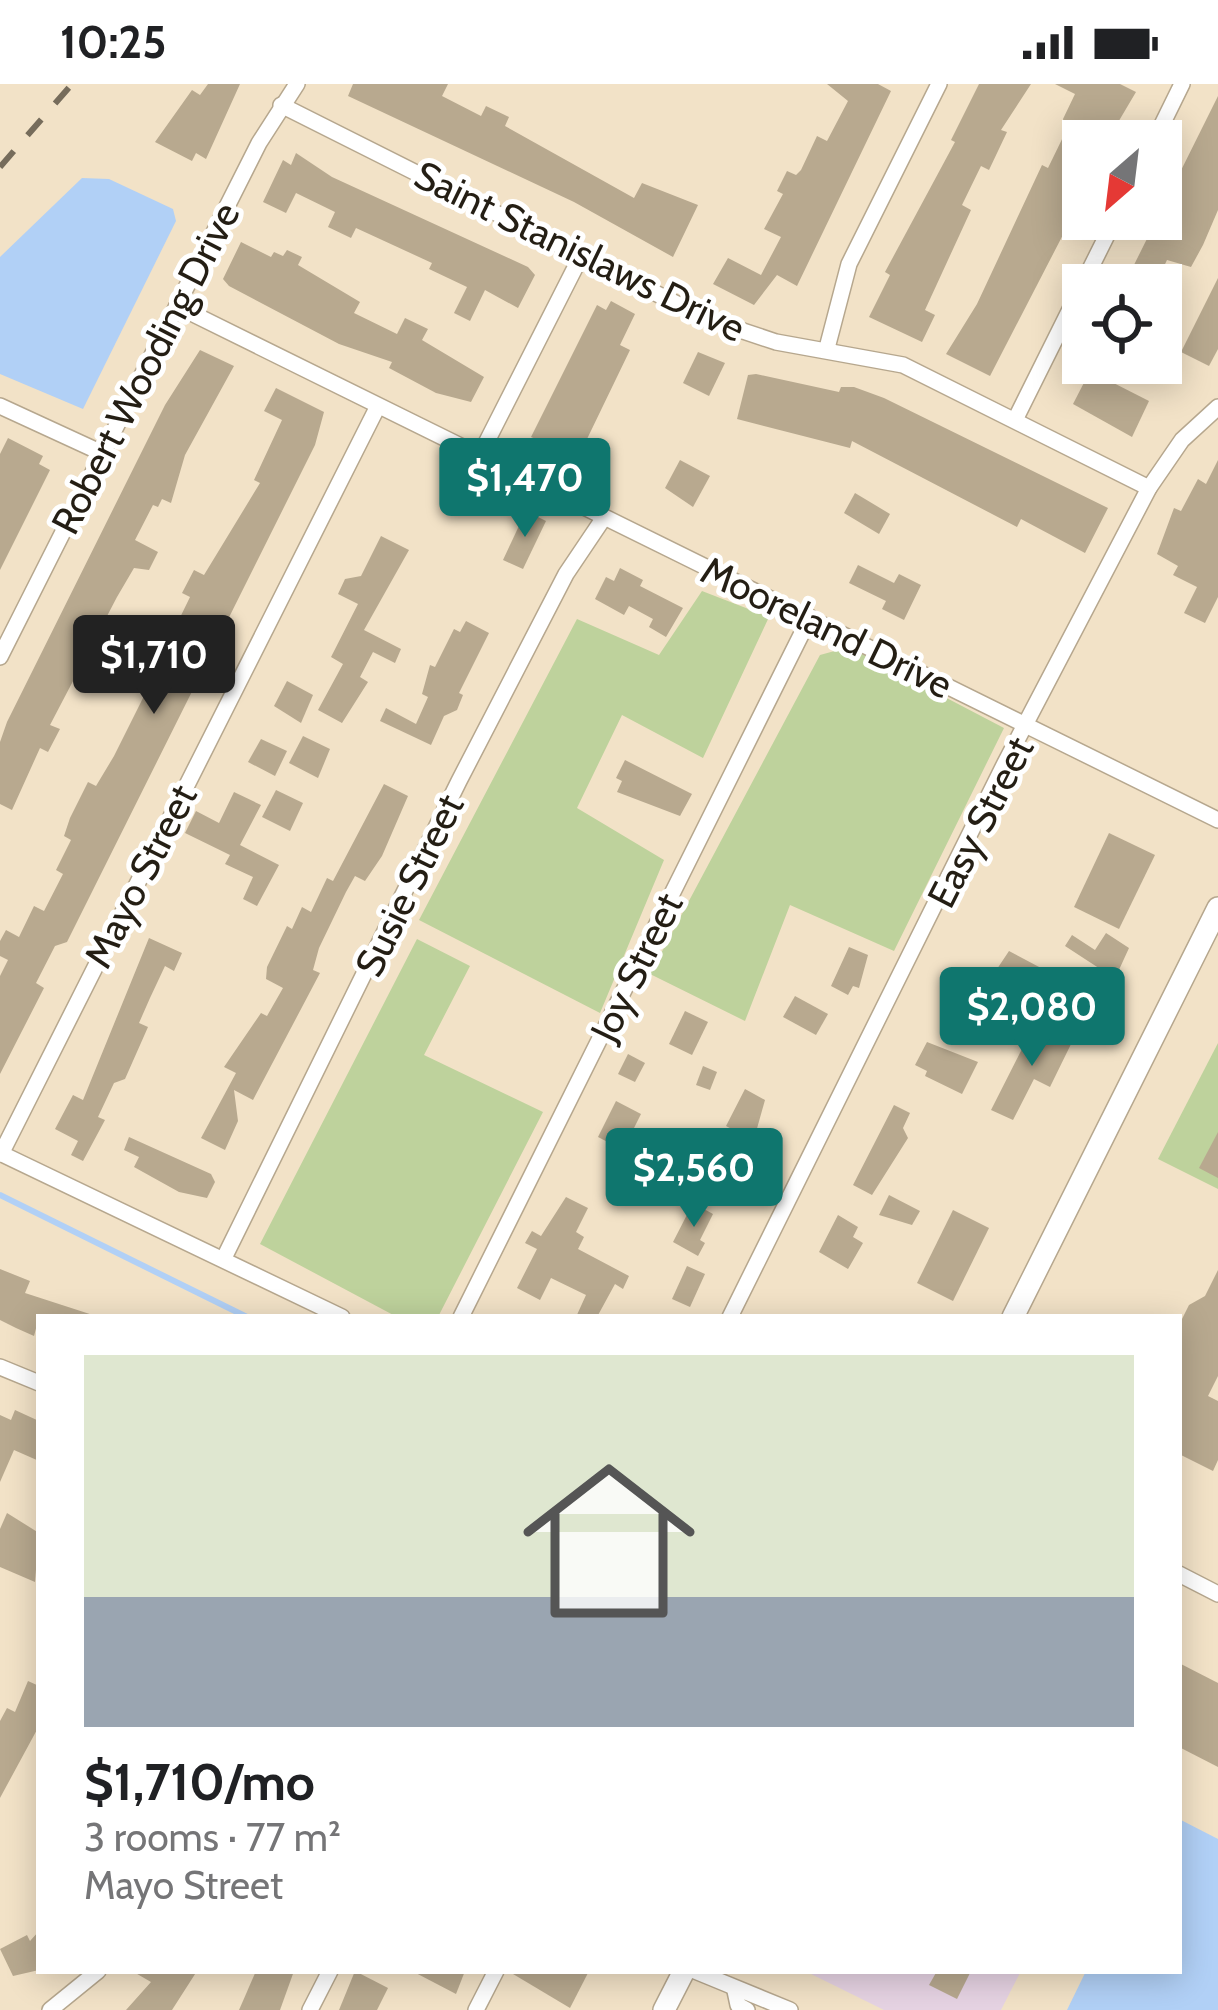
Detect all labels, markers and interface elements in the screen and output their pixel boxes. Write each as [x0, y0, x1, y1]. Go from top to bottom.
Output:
text: 10:25 [60, 15, 166, 69]
north arrow [1062, 120, 1182, 240]
map controls [1062, 120, 1182, 384]
street label: Saint Stanislaws Drive [407, 150, 753, 352]
street label: Robert Wooding Drive [41, 194, 249, 542]
button: locate [1062, 264, 1182, 384]
pin: $1,470 [427, 438, 623, 540]
text: $1,470 [466, 453, 584, 501]
street label: Mooreland Drive [694, 545, 960, 709]
pin: $1,710 [56, 615, 252, 717]
text: $1,710 [100, 630, 208, 678]
street label: Easy Street [917, 729, 1043, 915]
street label: Mayo Street [73, 776, 207, 976]
street label: Susie Street [344, 786, 474, 984]
street label: Joy Street [579, 885, 692, 1050]
pin: $2,080 [934, 967, 1130, 1069]
text: $2,080 [967, 982, 1097, 1030]
pin: $2,560 [596, 1128, 792, 1230]
text: $2,560 [633, 1143, 755, 1191]
icon: home [501, 1433, 717, 1649]
text: $1,710/mo [84, 1751, 315, 1813]
text: 3 rooms · 77 m² [84, 1813, 341, 1861]
text: Mayo Street [84, 1861, 283, 1909]

